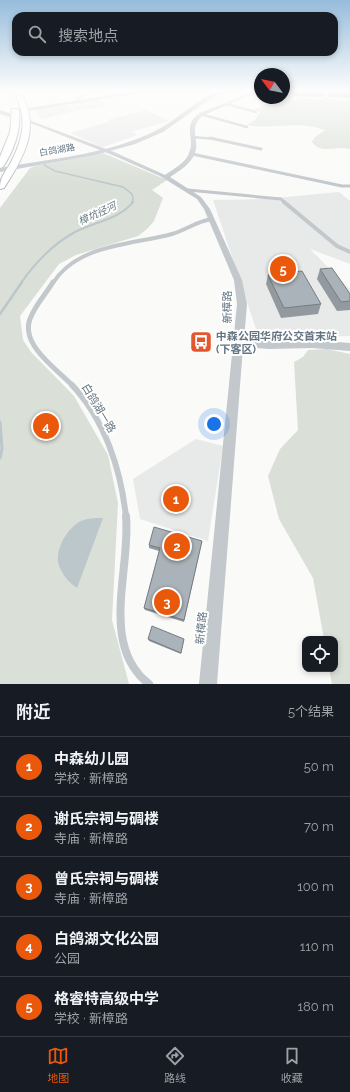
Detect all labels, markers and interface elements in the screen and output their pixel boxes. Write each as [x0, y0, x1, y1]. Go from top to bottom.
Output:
search box [12, 12, 338, 56]
icon: search [26, 23, 48, 45]
text: 搜索地点 [58, 27, 118, 45]
north arrow [254, 68, 290, 104]
street label: 白鸽湖路 [38, 142, 76, 158]
water label: 樟坑径河 [77, 199, 119, 227]
pin: 5 [270, 254, 296, 284]
street label: 新樟路 [221, 291, 234, 324]
bus stop icon: 中森公园华府公交首末站 (下客区) [188, 329, 214, 355]
place label: 中森公园华府公交首末站 (下客区) [216, 330, 337, 356]
street label: 白鸽湖一路 [79, 381, 118, 435]
pin: 4 [33, 411, 59, 441]
your location [204, 414, 224, 434]
pin: 1 [163, 484, 189, 514]
pin: 2 [164, 531, 190, 561]
pin: 3 [154, 587, 180, 617]
street label: 新樟路 [194, 611, 209, 645]
map controls [302, 636, 338, 672]
button: locate [302, 636, 338, 672]
text: 附近 [16, 702, 50, 722]
text: 5个结果 [288, 704, 334, 719]
text: 中森幼儿园 [54, 750, 129, 768]
text: 1 [26, 759, 32, 774]
text: 50 m [304, 759, 334, 774]
text: 学校 · 新樟路 [54, 771, 128, 786]
text: 谢氏宗祠与碉楼 [54, 810, 159, 828]
text: 2 [25, 819, 33, 834]
text: 70 m [304, 819, 334, 834]
text: 寺庙 · 新樟路 [54, 831, 128, 846]
text: 曾氏宗祠与碉楼 [54, 870, 159, 888]
text: 3 [25, 879, 33, 894]
text: 100 m [297, 879, 334, 894]
text: 寺庙 · 新樟路 [54, 891, 128, 906]
text: 白鸽湖文化公园 [54, 930, 159, 948]
text: 4 [25, 939, 33, 954]
text: 110 m [300, 939, 334, 954]
text: 公园 [54, 951, 80, 966]
text: 格睿特高级中学 [54, 990, 159, 1008]
text: 5 [25, 999, 33, 1014]
text: 180 m [298, 999, 334, 1014]
text: 学校 · 新樟路 [54, 1011, 128, 1026]
tab: 地图 [47, 1045, 69, 1085]
tab: 路线 [164, 1045, 186, 1085]
tab: 收藏 [281, 1045, 303, 1085]

